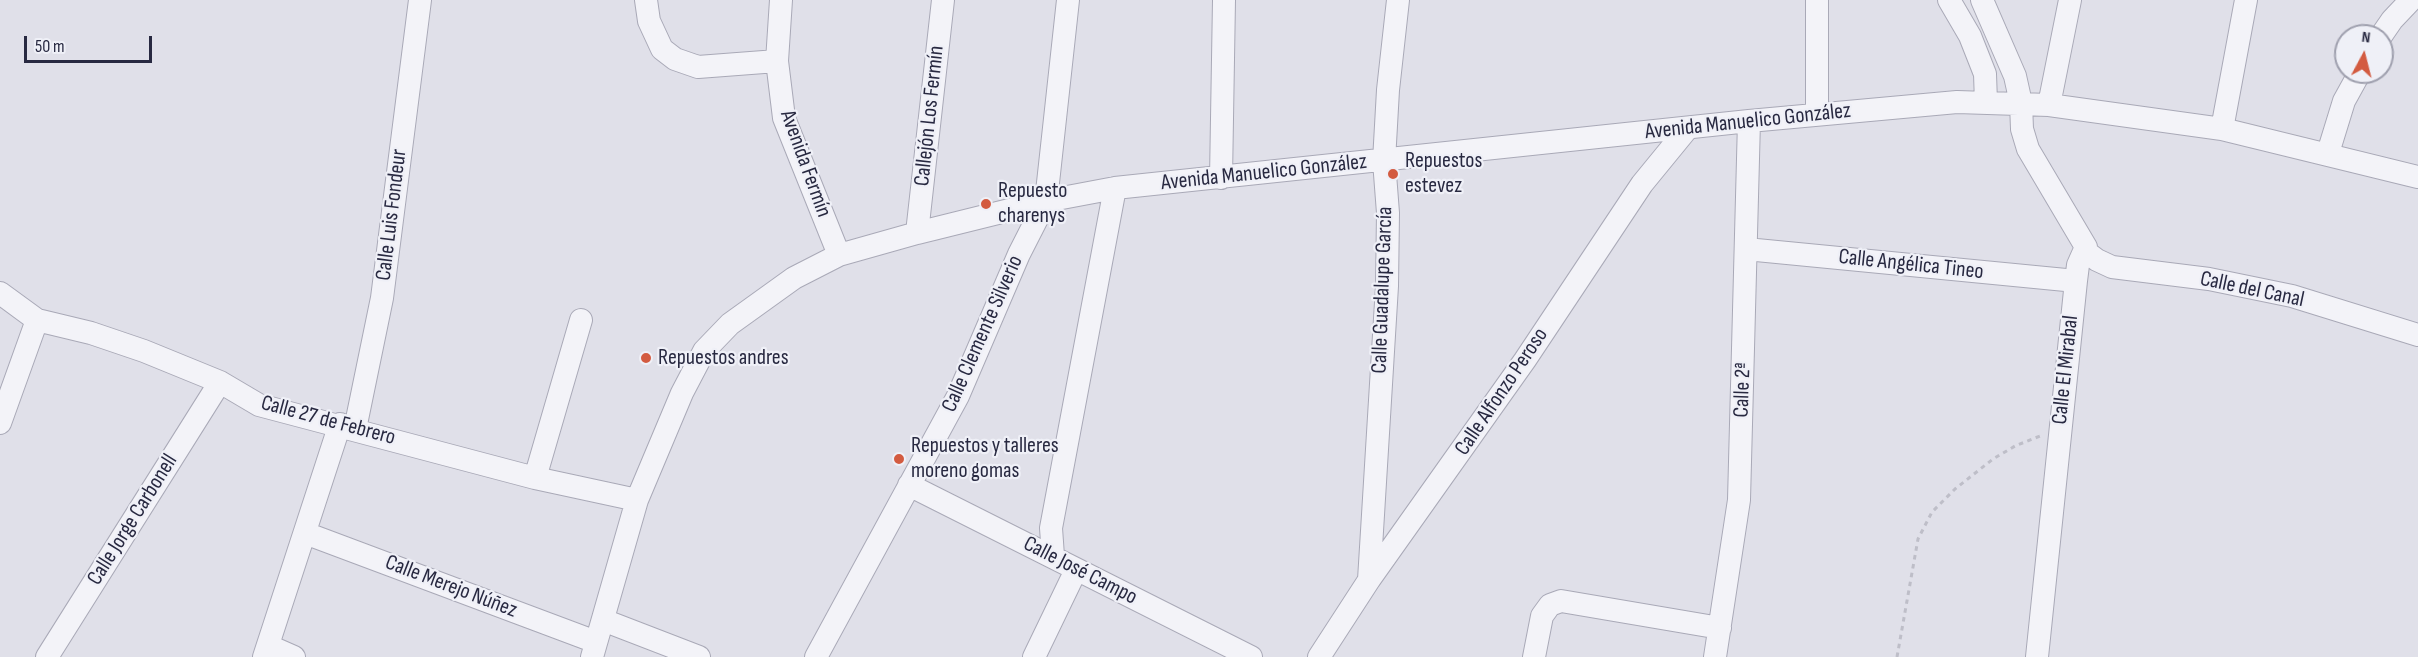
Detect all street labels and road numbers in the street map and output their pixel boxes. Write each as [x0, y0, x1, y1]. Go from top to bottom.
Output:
street label: Callejón Los Fermín [910, 44, 950, 188]
street label: Avenida Manuelico González [1644, 98, 1852, 146]
street label: Avenida Fermín [773, 107, 837, 221]
street label: Calle Luis Fondeur [371, 148, 413, 282]
street label: Avenida Manuelico González [1160, 149, 1368, 197]
street label: Calle Guadalupe García [1367, 206, 1399, 374]
street label: Calle Angélica Tineo [1837, 244, 1985, 286]
street label: Calle Clemente Silverio [937, 252, 1029, 416]
street label: Calle del Canal [2198, 266, 2306, 314]
street label: Calle El Mirabal [2047, 314, 2085, 426]
street label: Calle Alfonzo Peroso [1450, 323, 1554, 461]
street label: Calle 2ª [1729, 362, 1757, 418]
street label: Calle 27 de Febrero [258, 390, 398, 452]
street label: Calle Jorge Carbonell [82, 450, 184, 590]
street label: Calle José Campo [1019, 531, 1141, 611]
street label: Calle Merejo Núñez [381, 550, 521, 624]

